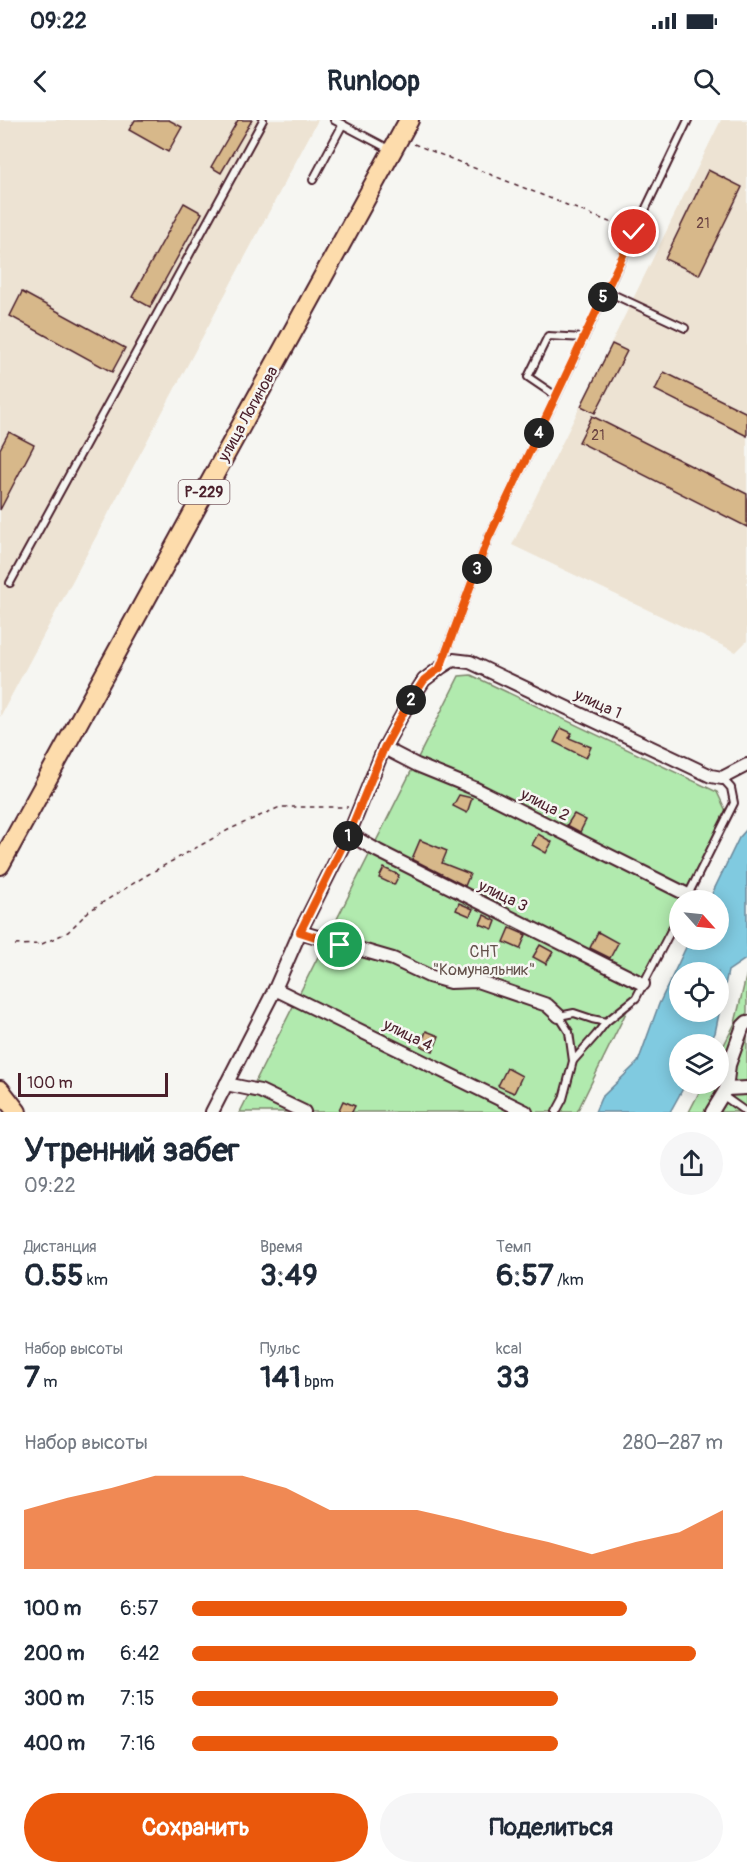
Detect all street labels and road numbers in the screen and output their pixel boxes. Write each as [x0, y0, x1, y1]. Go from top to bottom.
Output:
street label: улица Логинова [213, 363, 282, 466]
road number: Р-229 [178, 480, 230, 504]
street label: улица 1 [570, 684, 625, 724]
street label: улица 2 [516, 784, 573, 826]
street label: улица 3 [474, 875, 531, 916]
street label: улица 4 [379, 1014, 436, 1056]

